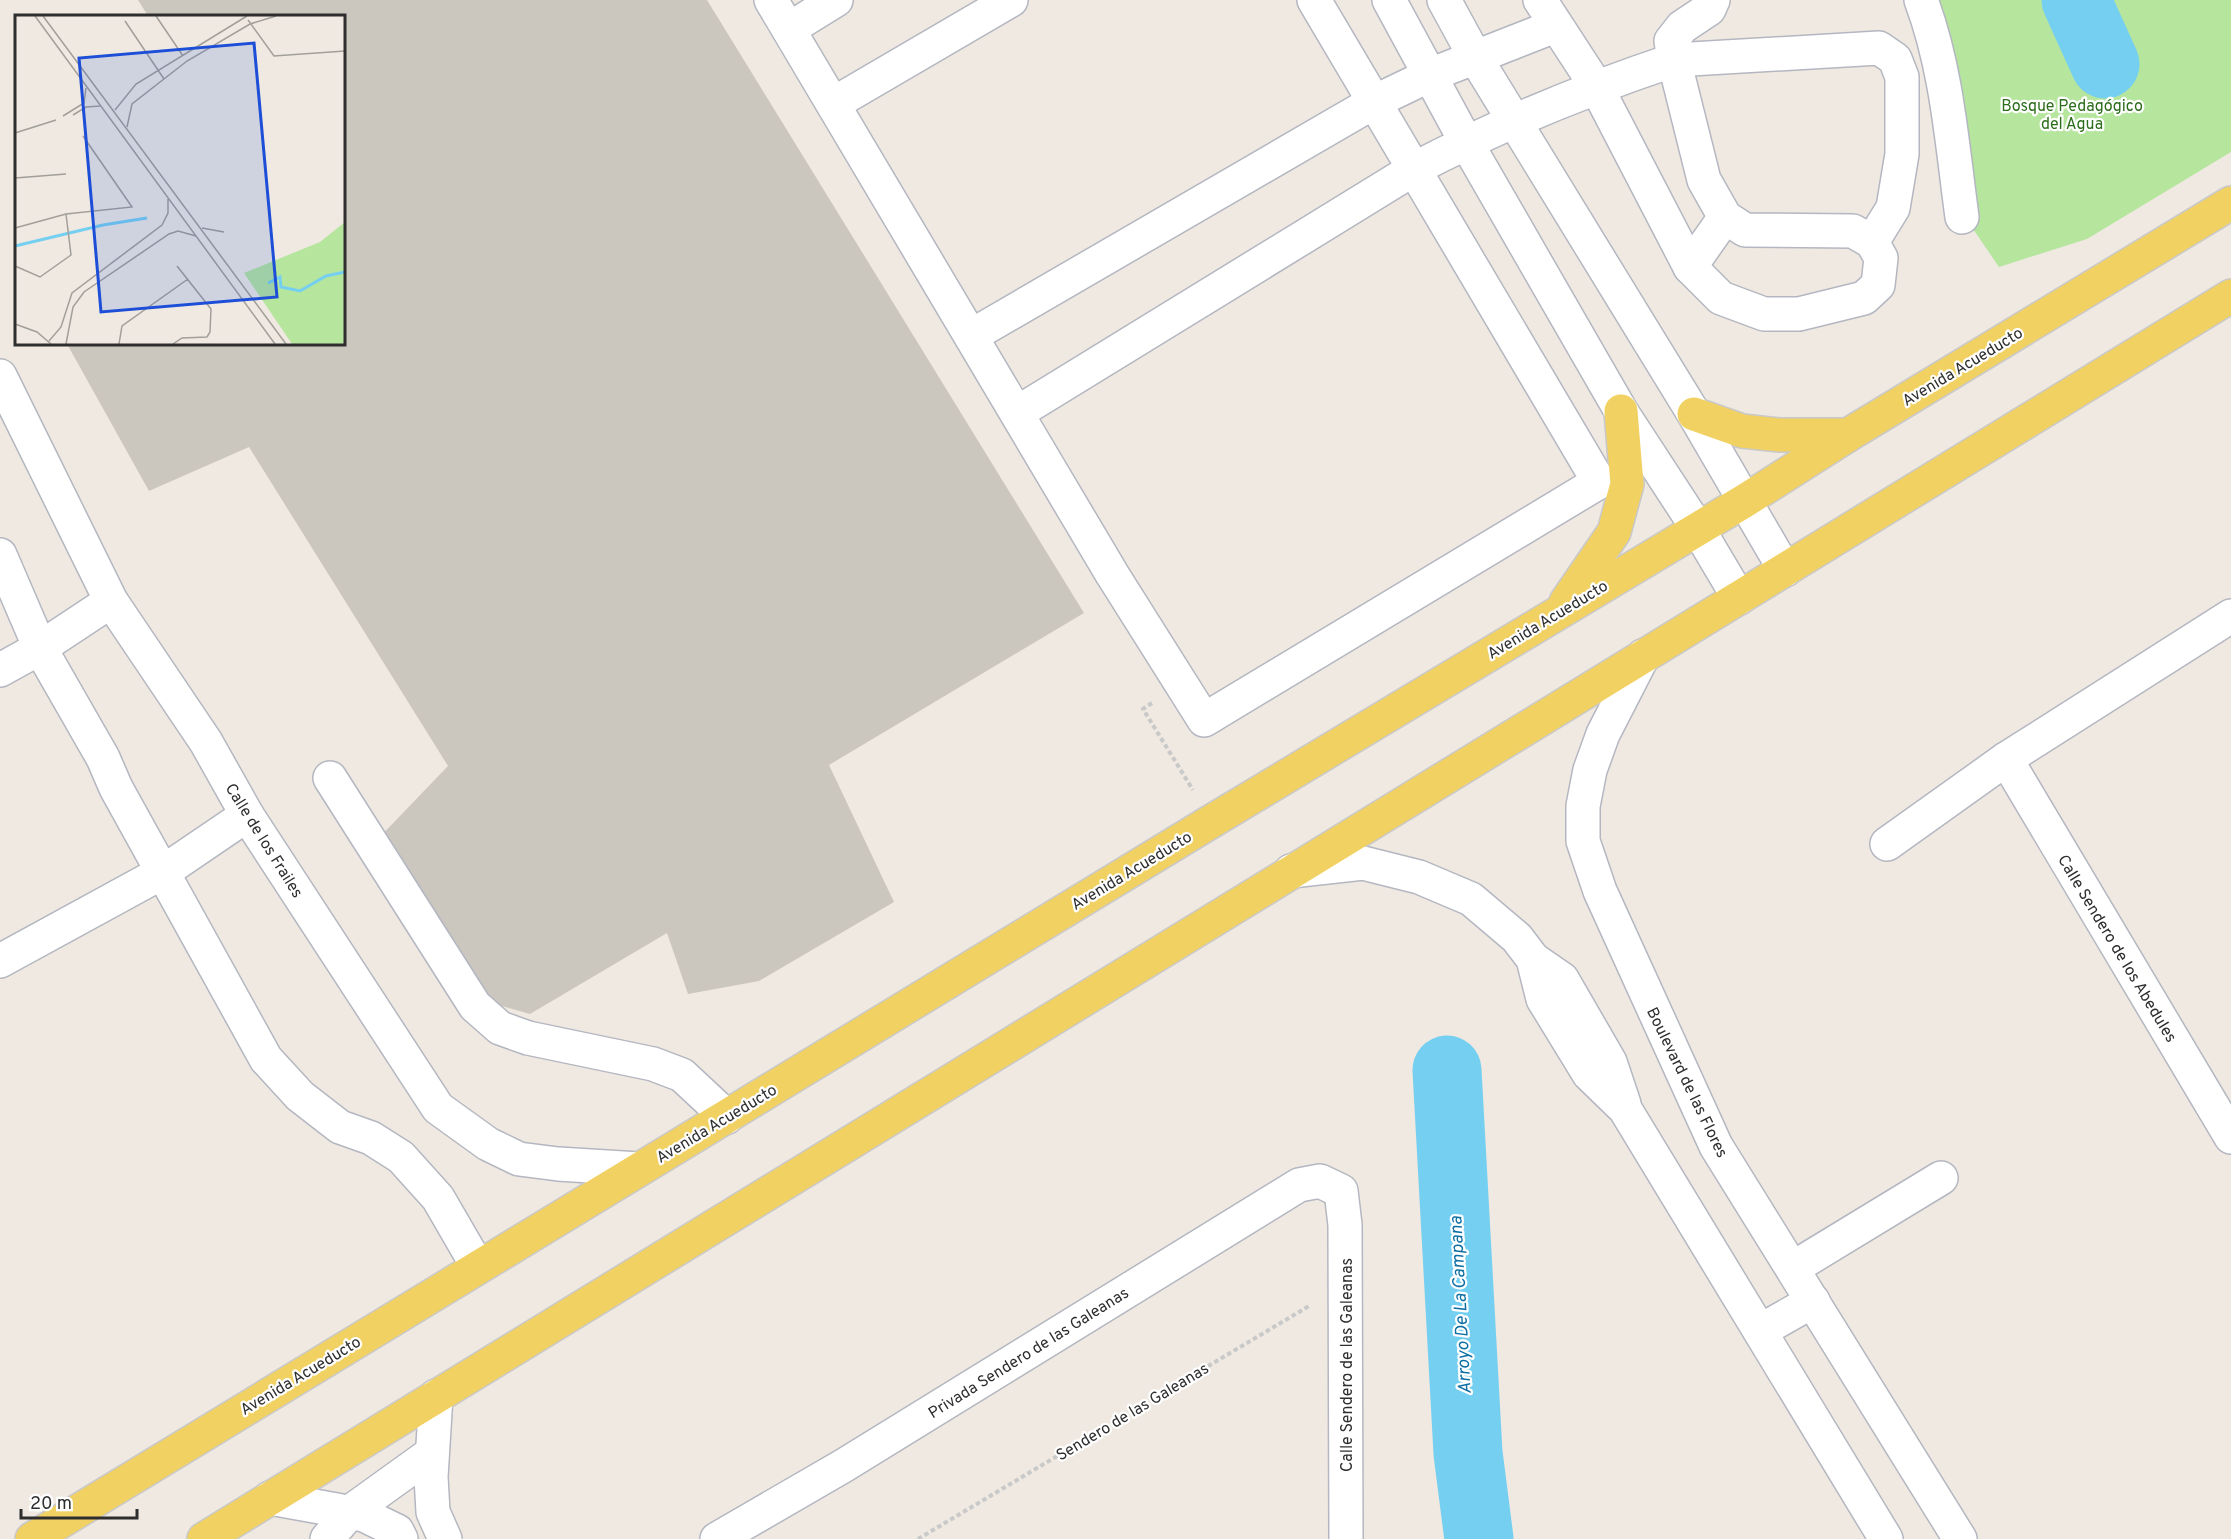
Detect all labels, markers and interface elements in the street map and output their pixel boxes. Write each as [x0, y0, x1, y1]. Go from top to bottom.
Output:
inset map [15, 15, 345, 345]
park label: Bosque Pedagógico del Agua [2001, 97, 2143, 135]
street label: Avenida Acueducto [1899, 324, 2027, 412]
street label: Avenida Acueducto [1484, 577, 1612, 665]
street label: Calle de los Frailes [220, 780, 307, 902]
street label: Avenida Acueducto [1068, 828, 1196, 916]
street label: Calle Sendero de los Abedules [2052, 852, 2180, 1046]
street label: Boulevard de las Flores [1641, 1004, 1731, 1161]
street label: Avenida Acueducto [653, 1081, 781, 1169]
water label: Arroyo De La Campana [1445, 1215, 1478, 1395]
street label: Calle Sendero de las Galeanas [1338, 1258, 1358, 1472]
street label: Privada Sendero de las Galeanas [924, 1282, 1132, 1422]
street label: Avenida Acueducto [237, 1333, 365, 1421]
street label: Sendero de las Galeanas [1052, 1358, 1212, 1464]
scale bar [21, 1482, 136, 1520]
text: 20 m [30, 1493, 72, 1516]

